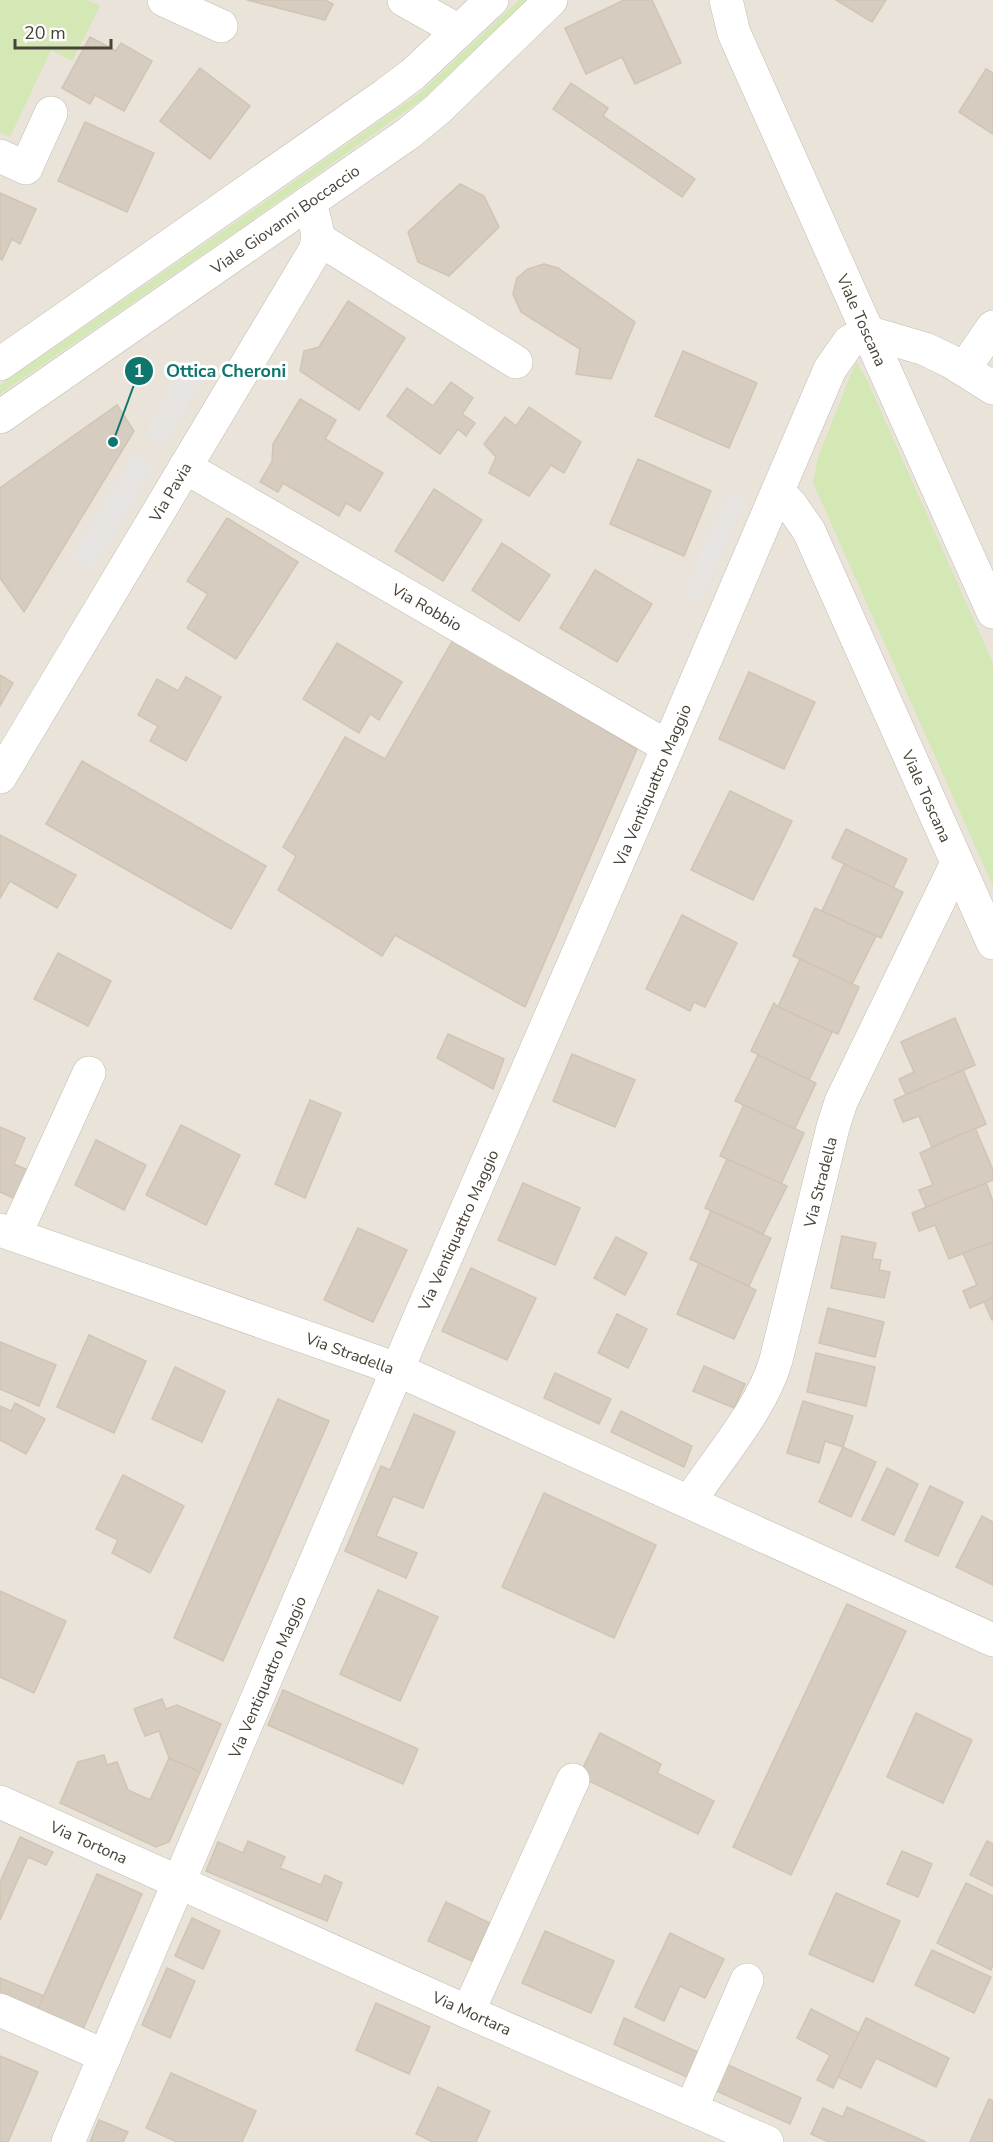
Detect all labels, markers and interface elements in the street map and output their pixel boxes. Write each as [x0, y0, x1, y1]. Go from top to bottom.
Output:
scale bar [15, 12, 111, 50]
text: 20 m [24, 21, 66, 45]
street label: Viale Giovanni Boccaccio [206, 160, 365, 280]
street label: Viale Toscana [831, 270, 891, 370]
callout: Ottica Cheroni [124, 353, 298, 389]
text: 1 [134, 359, 144, 383]
text: Ottica Cheroni [166, 359, 286, 383]
street label: Via Pavia [144, 459, 197, 527]
street label: Via Robbio [386, 578, 466, 637]
street label: Via Ventiquattro Maggio [608, 701, 697, 871]
street label: Viale Toscana [896, 746, 956, 846]
street label: Via Stradella [799, 1135, 843, 1231]
street label: Via Ventiquattro Maggio [413, 1146, 504, 1315]
street label: Via Stradella [301, 1327, 397, 1380]
street label: Via Ventiquattro Maggio [223, 1593, 312, 1763]
street label: Via Tortona [45, 1816, 131, 1870]
street label: Via Mortara [428, 1986, 515, 2041]

